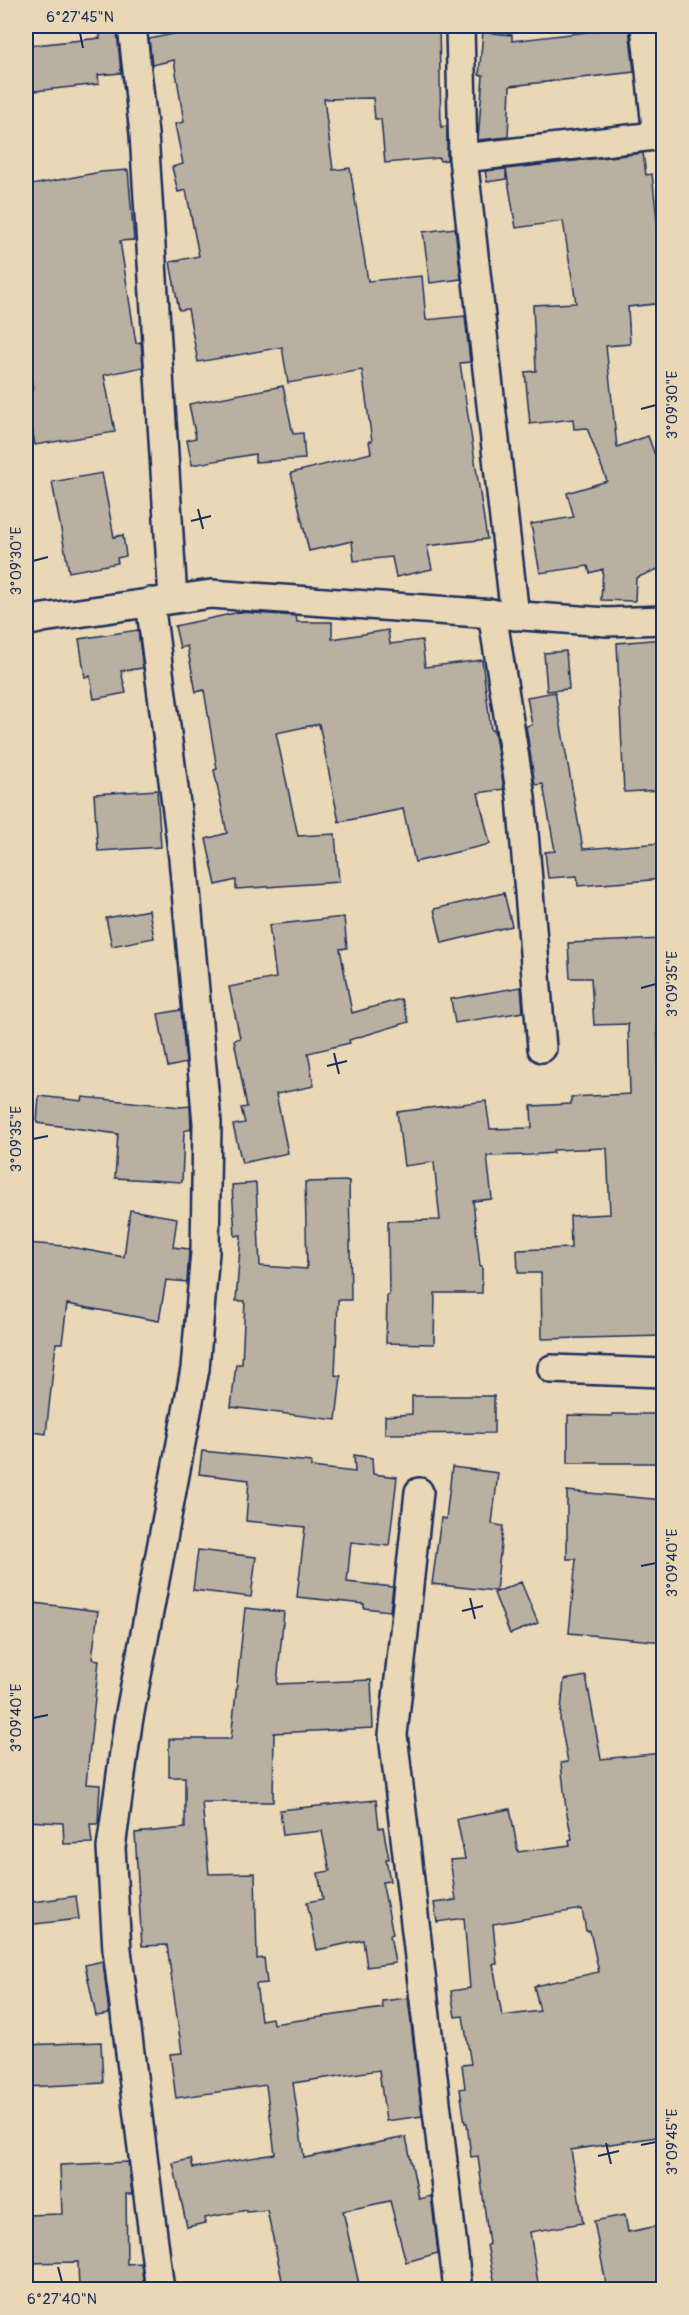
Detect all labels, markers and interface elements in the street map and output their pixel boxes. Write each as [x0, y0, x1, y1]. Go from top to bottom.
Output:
text: 6°27'45"N [46, 8, 114, 27]
text: 3°09'30"E [663, 371, 682, 439]
text: 3°09'30"E [7, 527, 26, 595]
text: 3°09'35"E [663, 951, 682, 1017]
text: 3°09'35"E [7, 1106, 26, 1172]
text: 3°09'40"E [663, 1528, 682, 1597]
text: 3°09'40"E [7, 1683, 26, 1752]
text: 3°09'45"E [663, 2109, 682, 2175]
text: 6°27'40"N [27, 2290, 97, 2309]

